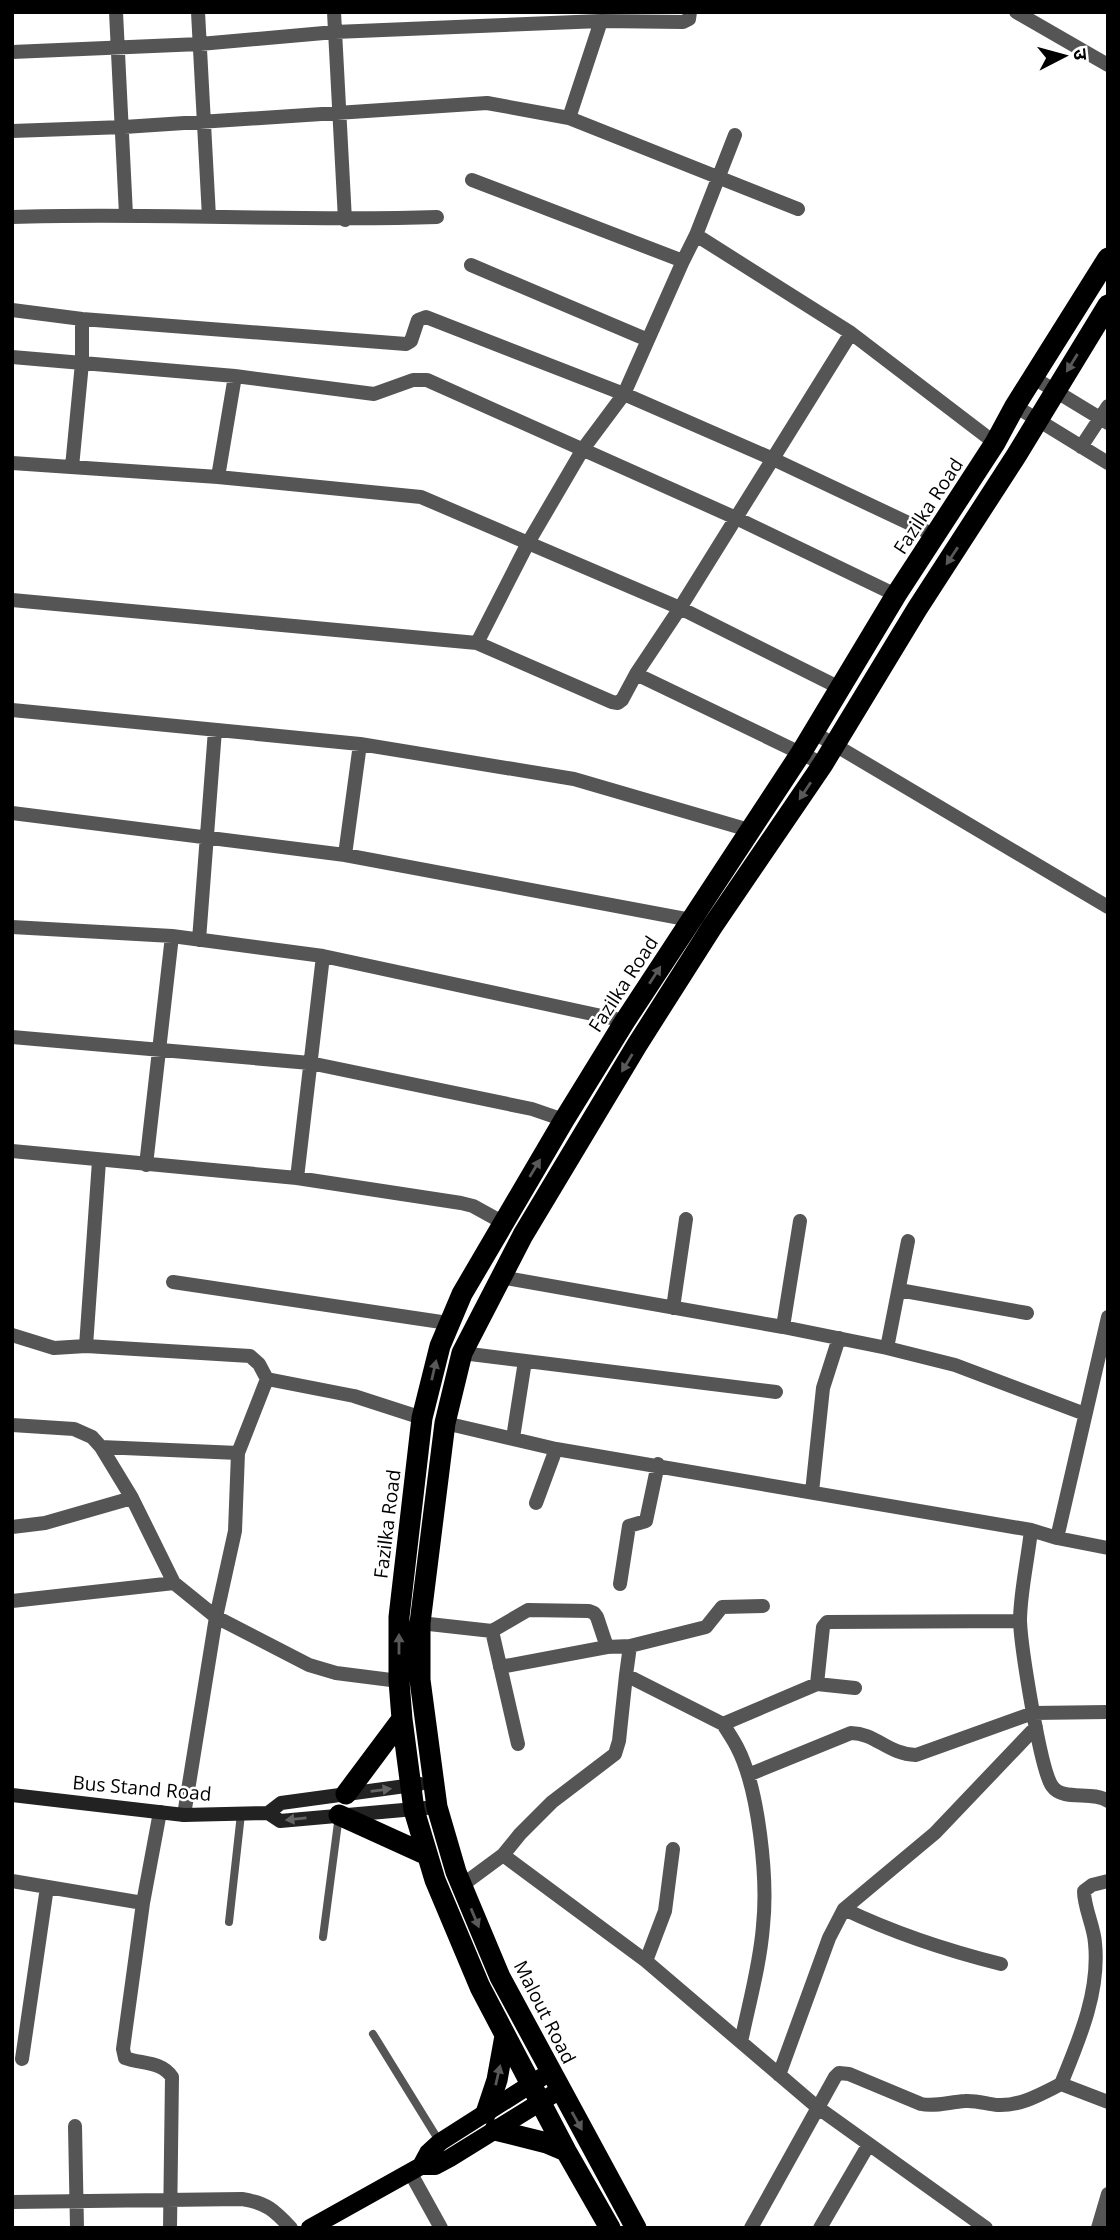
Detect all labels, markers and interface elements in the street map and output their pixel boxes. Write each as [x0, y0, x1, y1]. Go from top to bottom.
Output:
north arrow [1029, 21, 1099, 91]
text: उ [1067, 47, 1095, 62]
one-way arrow [1065, 354, 1078, 373]
street label: Fazilka Road [887, 453, 969, 559]
one-way arrow [946, 547, 959, 566]
one-way arrow [799, 781, 812, 800]
street label: Fazilka Road [582, 931, 664, 1037]
one-way arrow [648, 965, 661, 984]
one-way arrow [620, 1053, 633, 1072]
one-way arrow [529, 1158, 541, 1177]
one-way arrow [429, 1359, 440, 1381]
street label: Fazilka Road [367, 1468, 407, 1580]
one-way arrow [393, 1633, 405, 1655]
street label: Bus Stand Road [72, 1769, 212, 1807]
one-way arrow [370, 1784, 392, 1795]
one-way arrow [285, 1814, 307, 1825]
one-way arrow [469, 1908, 481, 1928]
street label: Malout Road [508, 1956, 582, 2068]
one-way arrow [493, 2064, 504, 2086]
one-way arrow [571, 2111, 583, 2131]

